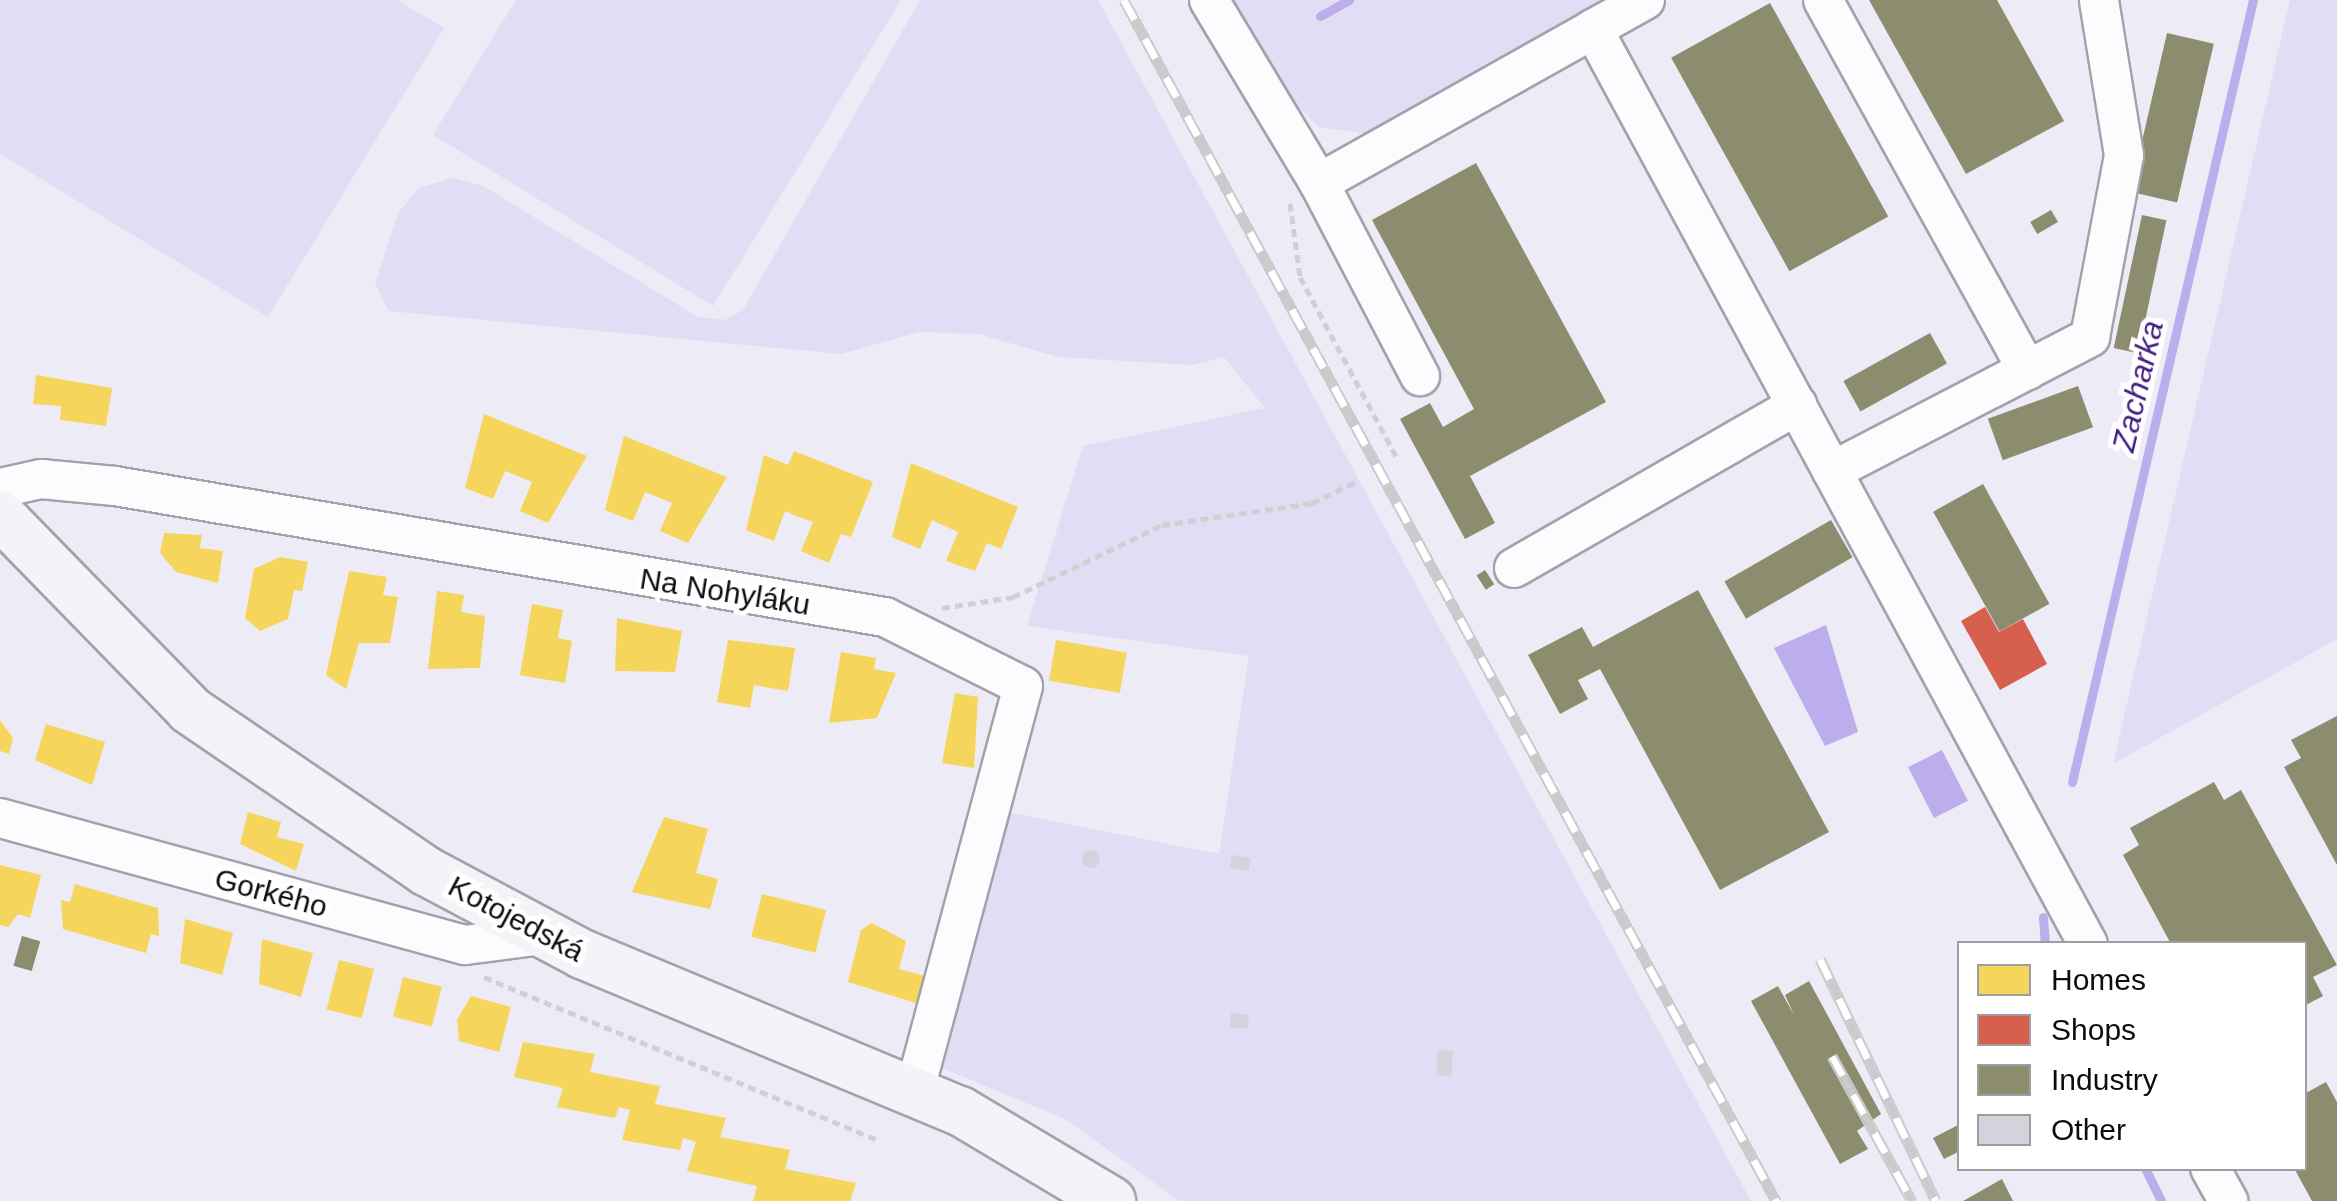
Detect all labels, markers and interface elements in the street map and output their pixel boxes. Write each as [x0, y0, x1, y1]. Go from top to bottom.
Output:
water label: Zacharka [2104, 317, 2172, 455]
street label: Na Nohyláku [637, 561, 813, 623]
street label: Gorkého [211, 861, 331, 925]
street label: Kotojedská [442, 868, 590, 970]
legend [1957, 941, 2307, 1171]
text: Homes [2051, 963, 2146, 996]
text: Shops [2051, 1013, 2136, 1046]
text: Industry [2051, 1063, 2158, 1096]
text: Other [2051, 1113, 2126, 1146]

